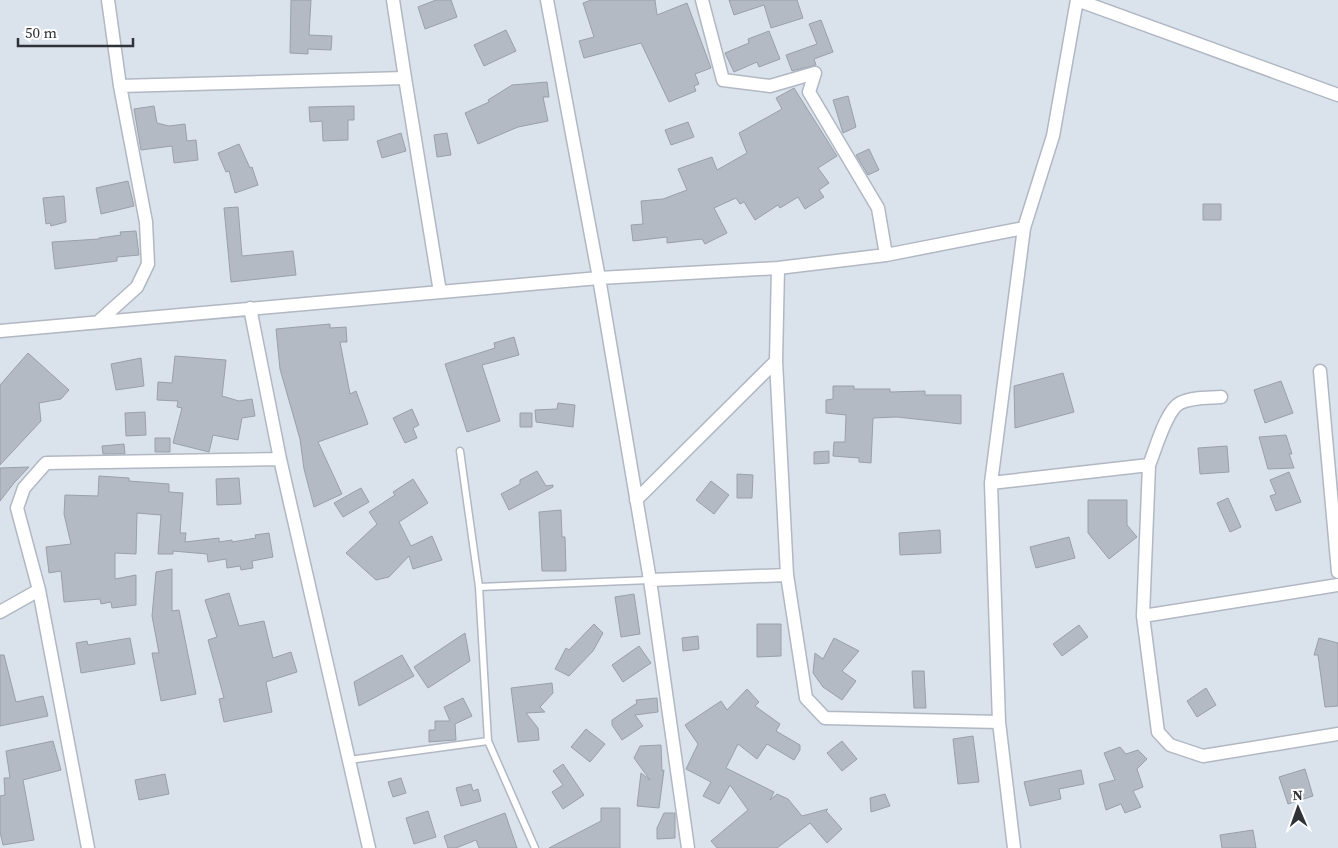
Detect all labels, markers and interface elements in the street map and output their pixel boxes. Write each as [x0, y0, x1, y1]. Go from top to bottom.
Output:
scale bar [18, 15, 132, 47]
text: 50 m [25, 22, 57, 43]
north arrow [1273, 783, 1323, 833]
text: N [1292, 785, 1303, 805]

